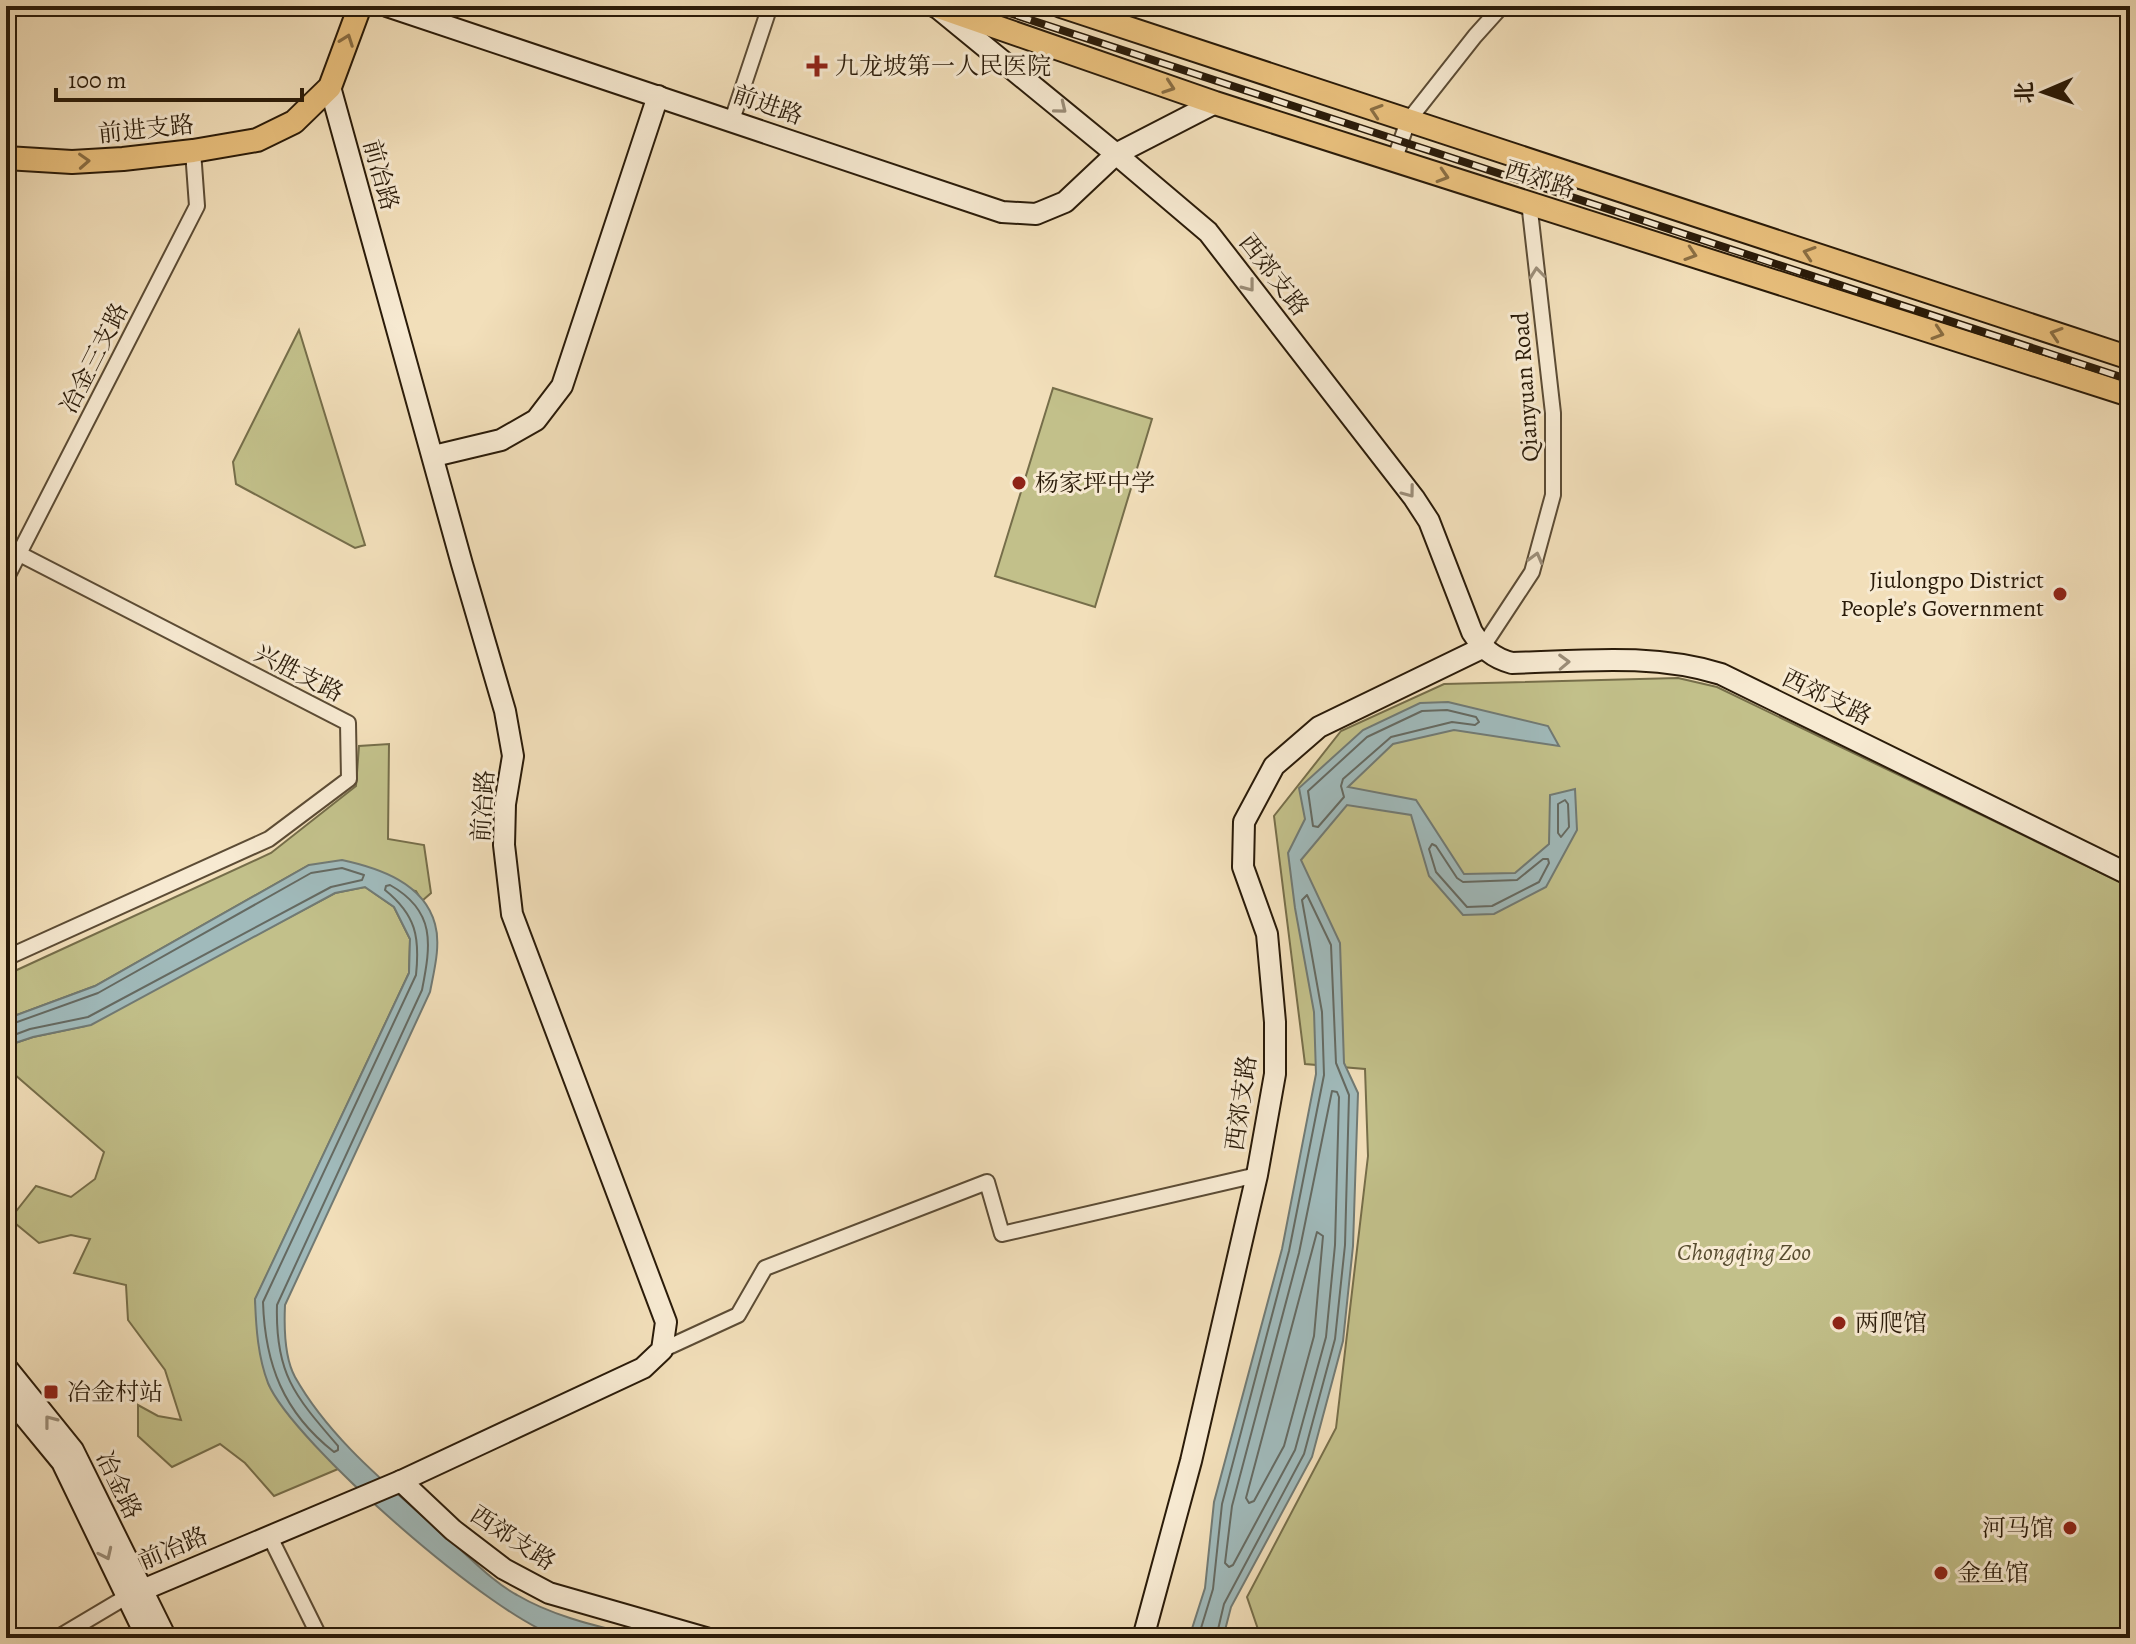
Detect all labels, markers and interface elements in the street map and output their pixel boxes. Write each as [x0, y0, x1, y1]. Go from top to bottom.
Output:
one-way arrow [338, 34, 354, 48]
place label: 九龙坡第一人民医院 [835, 50, 1051, 82]
scale bar [56, 52, 302, 102]
north arrow [2004, 52, 2084, 132]
marker: 九龙坡第一人民医院 [806, 55, 828, 77]
text: 100 m [68, 64, 127, 96]
one-way arrow [1161, 77, 1175, 94]
street label: 前进路 [729, 78, 807, 132]
text: 北 [2010, 81, 2040, 104]
one-way arrow [1052, 99, 1067, 113]
one-way arrow [1369, 104, 1383, 120]
street label: 前进支路 [97, 108, 195, 150]
street label: 前冶路 [356, 136, 406, 214]
one-way arrow [78, 153, 91, 170]
street label: 西郊路 [1501, 153, 1579, 205]
one-way arrow [1435, 167, 1449, 183]
street label: 西郊支路 [1232, 227, 1316, 323]
one-way arrow [1683, 245, 1697, 261]
one-way arrow [1803, 246, 1817, 262]
one-way arrow [1529, 266, 1546, 279]
one-way arrow [1240, 277, 1254, 292]
street label: 冶金三支路 [53, 297, 135, 419]
street label: Qianyuan Road [1504, 311, 1546, 463]
one-way arrow [1931, 324, 1944, 340]
one-way arrow [2050, 327, 2064, 343]
place label: 杨家坪中学 [1035, 467, 1155, 499]
marker: 杨家坪中学 [1010, 474, 1028, 492]
one-way arrow [1399, 483, 1413, 497]
one-way arrow [1527, 551, 1544, 565]
place label: Jiulongpo District People’s Government [1840, 564, 2044, 624]
marker: Jiulongpo District People’s Government [2051, 585, 2069, 603]
street label: 兴胜支路 [249, 637, 349, 709]
one-way arrow [1558, 653, 1571, 670]
street label: 西郊支路 [1777, 662, 1877, 732]
street label: 前冶路 [465, 769, 501, 843]
street label: 西郊支路 [1218, 1053, 1264, 1153]
park label: Chongqing Zoo [1677, 1236, 1811, 1268]
place label: 两爬馆 [1855, 1307, 1927, 1339]
marker: 两爬馆 [1830, 1314, 1848, 1332]
place label: 冶金村站 [67, 1376, 163, 1408]
marker: 冶金村站 [42, 1383, 60, 1401]
one-way arrow [46, 1415, 60, 1430]
street label: 冶金路 [89, 1446, 149, 1524]
street label: 西郊支路 [464, 1498, 562, 1578]
place label: 河马馆 [1982, 1512, 2054, 1544]
street label: 前冶路 [134, 1519, 212, 1577]
marker: 河马馆 [2061, 1519, 2079, 1537]
one-way arrow [96, 1546, 112, 1560]
place label: 金鱼馆 [1957, 1557, 2029, 1589]
marker: 金鱼馆 [1932, 1564, 1950, 1582]

